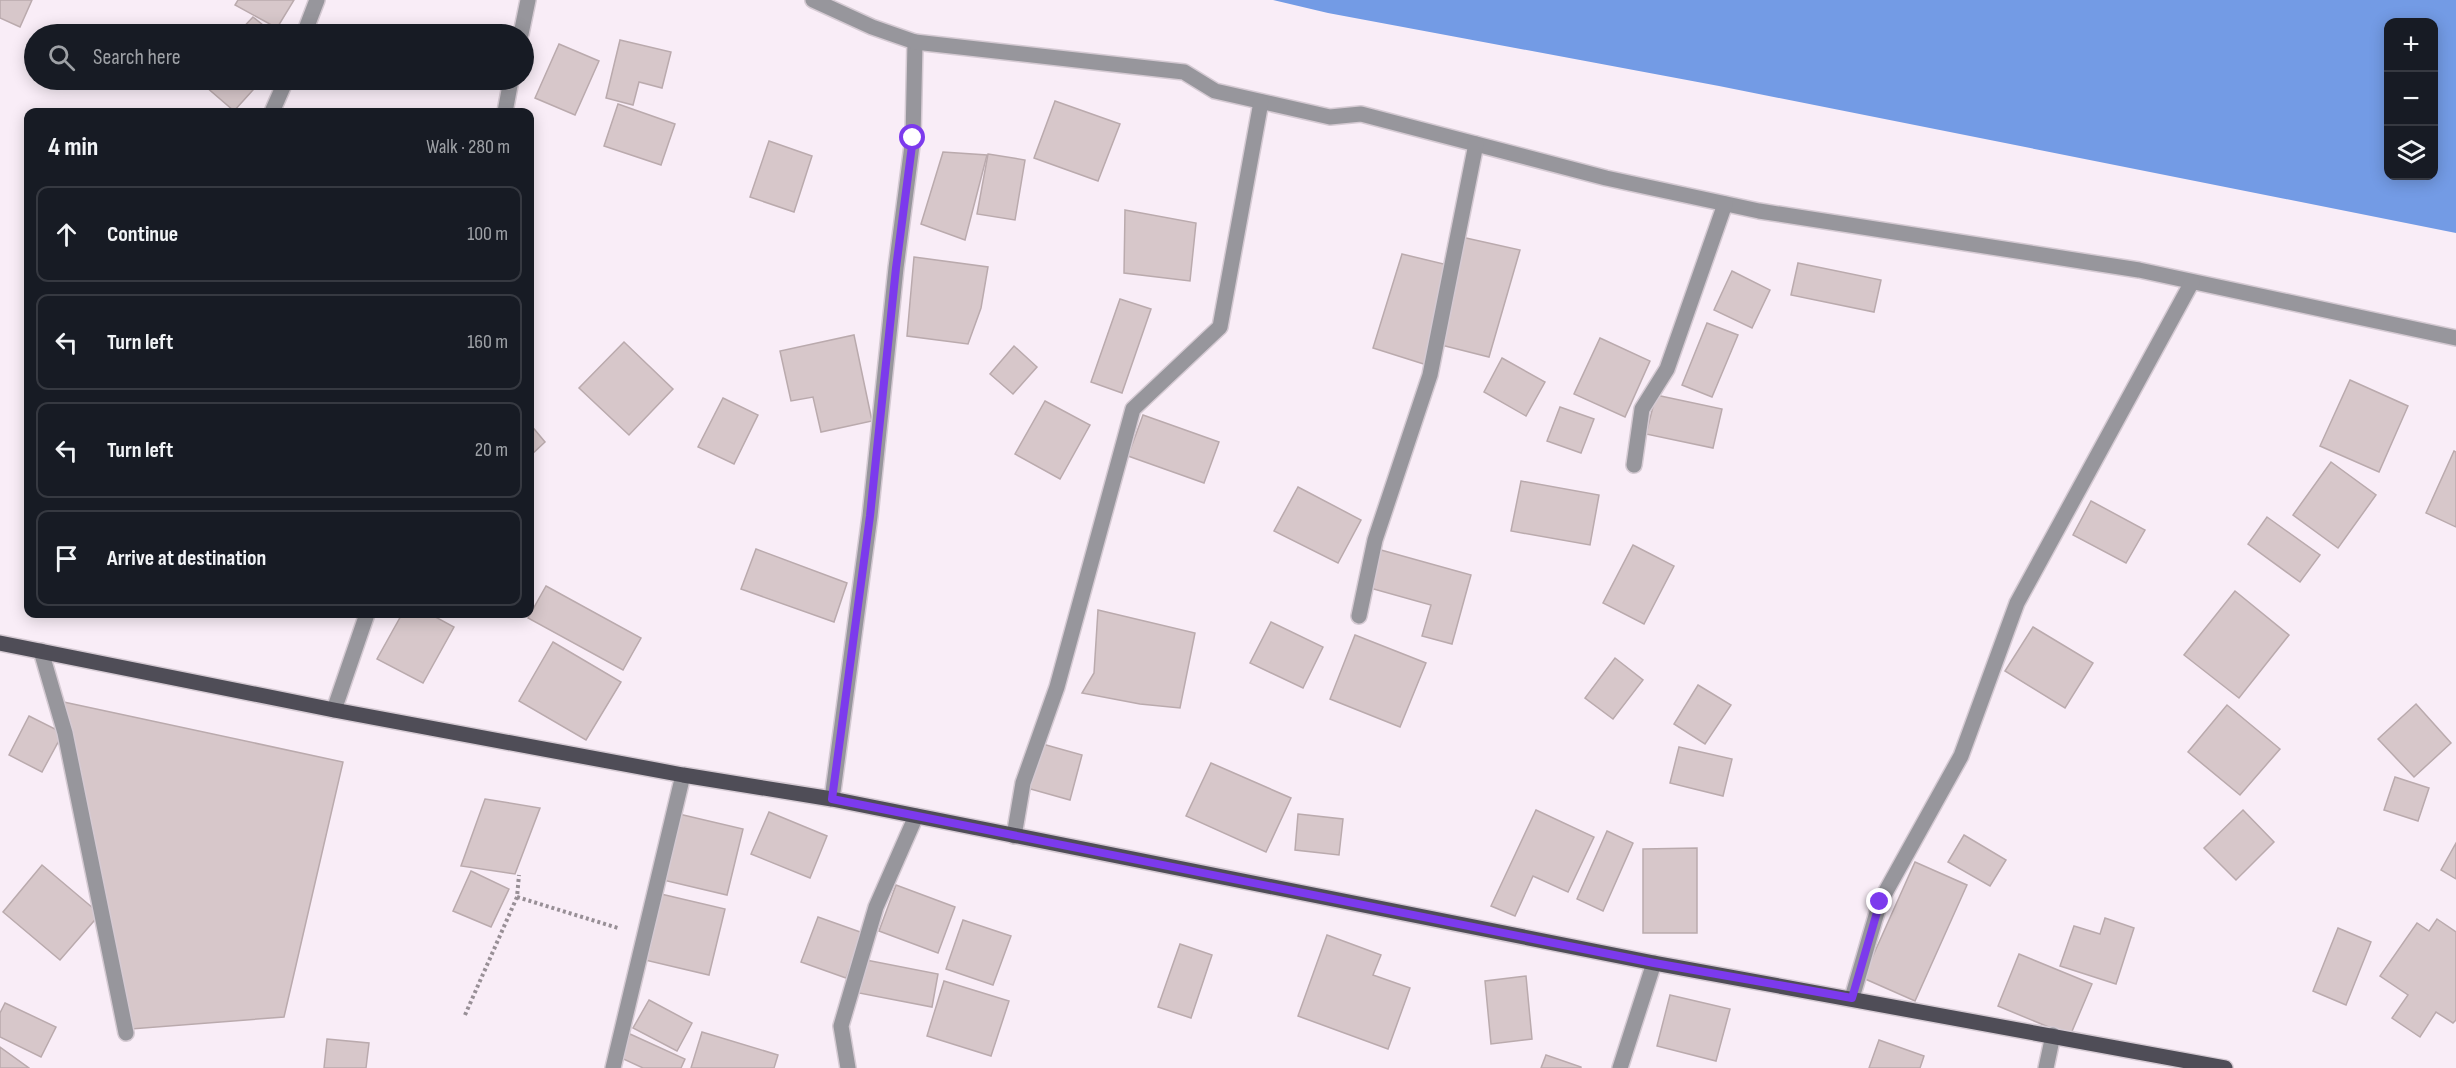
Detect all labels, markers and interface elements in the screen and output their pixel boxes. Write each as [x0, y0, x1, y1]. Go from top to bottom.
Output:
map controls [2384, 18, 2438, 180]
button: + [2384, 18, 2438, 72]
search box [24, 24, 534, 90]
icon: search [45, 41, 78, 74]
text: Search here [93, 44, 180, 71]
button: − [2384, 72, 2438, 126]
route start [899, 124, 925, 150]
button: layers [2384, 126, 2438, 180]
text: 4 min [48, 132, 98, 163]
text: Walk · 280 m [426, 135, 510, 159]
icon: ahead [50, 218, 83, 251]
text: Continue [107, 221, 178, 248]
text: 100 m [467, 222, 508, 246]
icon: left [50, 326, 83, 359]
text: Turn left [107, 329, 173, 356]
text: 160 m [467, 330, 508, 354]
icon: left [50, 434, 83, 467]
text: Turn left [107, 437, 173, 464]
text: 20 m [475, 438, 508, 462]
icon: arrive [50, 542, 83, 575]
text: Arrive at destination [107, 545, 266, 572]
route end [1866, 888, 1892, 914]

